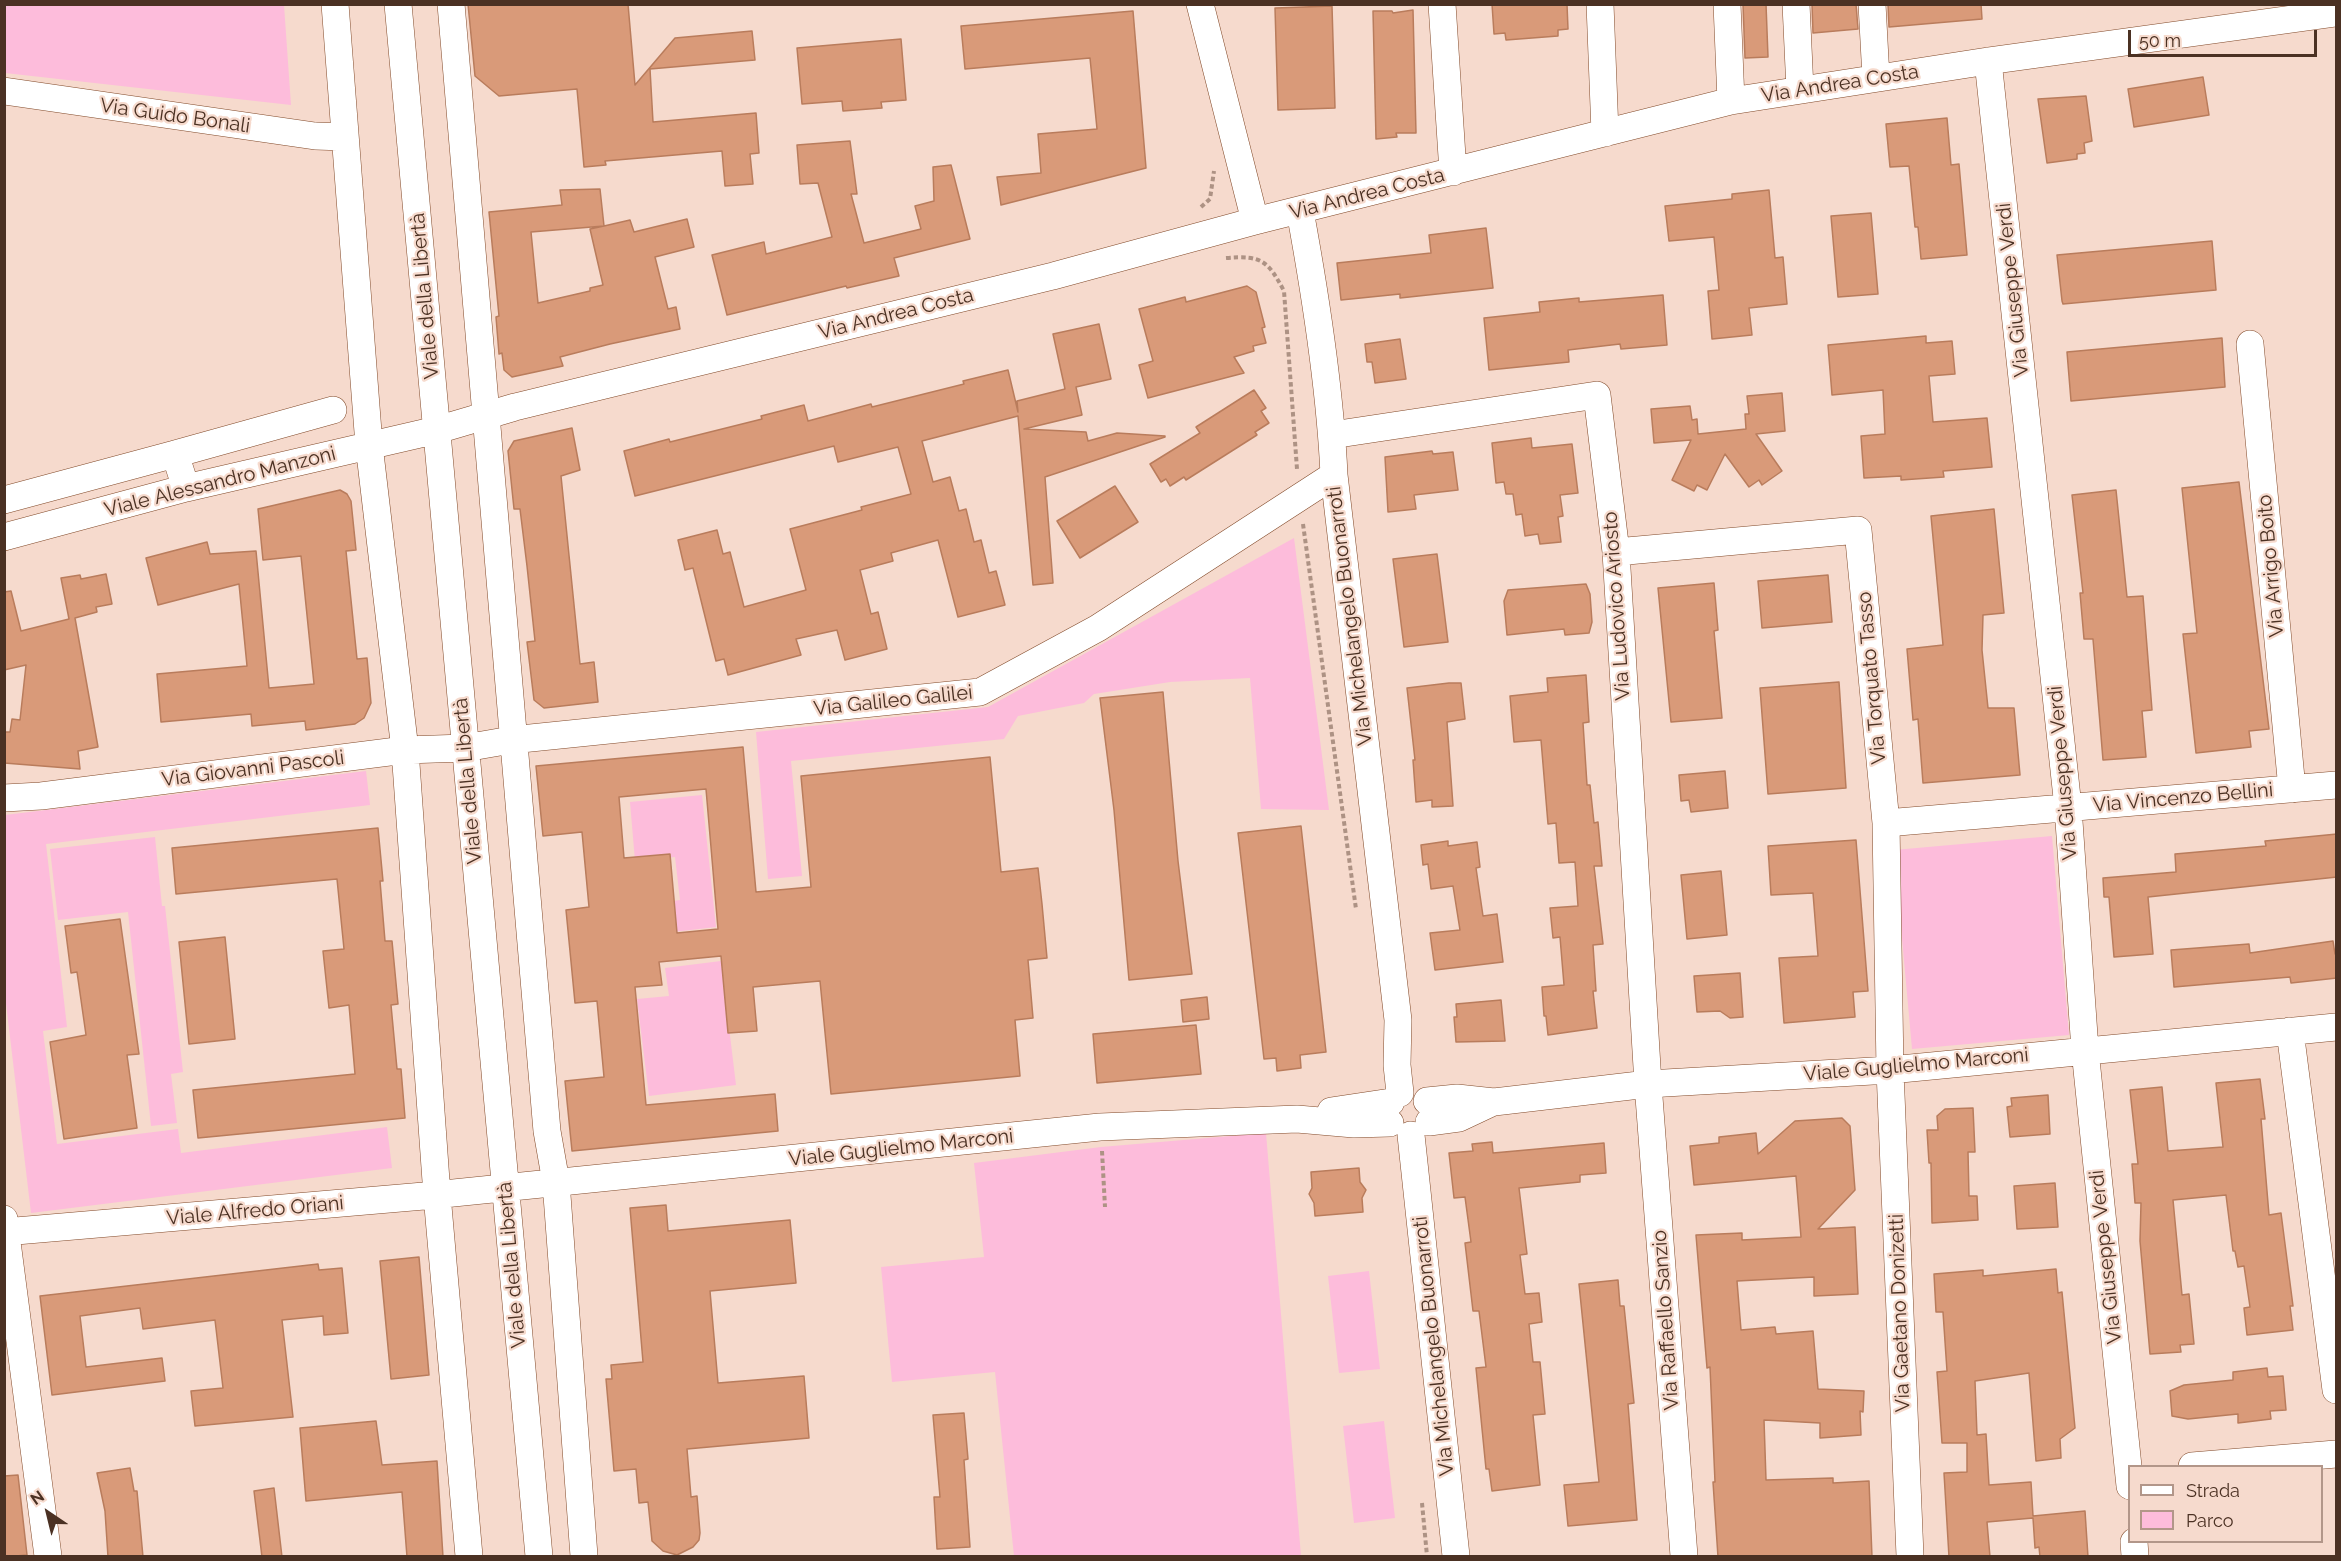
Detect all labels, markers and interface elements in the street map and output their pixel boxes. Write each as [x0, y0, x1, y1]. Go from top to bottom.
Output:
scale bar [2131, 18, 2320, 56]
text: 50 m [2139, 30, 2181, 51]
street label: Via Andrea Costa [1760, 60, 1920, 108]
street label: Via Guido Bonali [98, 94, 252, 138]
street label: Via Andrea Costa [1287, 163, 1447, 225]
street label: Via Giuseppe Verdi [1992, 202, 2034, 378]
street label: Viale della Libertà [406, 212, 444, 380]
street label: Via Andrea Costa [816, 283, 976, 345]
street label: Viale Alessandro Manzoni [102, 442, 338, 522]
street label: Via Michelangelo Buonarroti [1322, 485, 1378, 747]
street label: Via Arrigo Boito [2253, 494, 2289, 638]
street label: Via Ludovico Ariosto [1598, 511, 1636, 701]
street label: Via Torquato Tasso [1852, 591, 1892, 765]
street label: Via Galileo Galilei [812, 681, 974, 721]
street label: Via Giuseppe Verdi [2043, 685, 2083, 861]
street label: Viale della Libertà [449, 697, 487, 865]
street label: Via Giovanni Pascoli [160, 746, 346, 792]
street label: Via Vincenzo Bellini [2092, 778, 2274, 818]
street label: Viale Guglielmo Marconi [1802, 1043, 2030, 1087]
street label: Viale Guglielmo Marconi [787, 1124, 1015, 1172]
street label: Via Giuseppe Verdi [2085, 1169, 2127, 1345]
street label: Viale della Libertà [493, 1181, 531, 1349]
street label: Viale Alfredo Oriani [165, 1191, 345, 1231]
street label: Via Gaetano Donizetti [1885, 1213, 1915, 1413]
street label: Via Michelangelo Buonarroti [1408, 1215, 1460, 1477]
street label: Via Raffaello Sanzio [1648, 1229, 1684, 1411]
legend [2128, 1465, 2323, 1543]
text: Strada [2186, 1480, 2240, 1501]
north arrow [18, 1483, 78, 1543]
text: N [27, 1487, 48, 1509]
text: Parco [2186, 1510, 2233, 1531]

